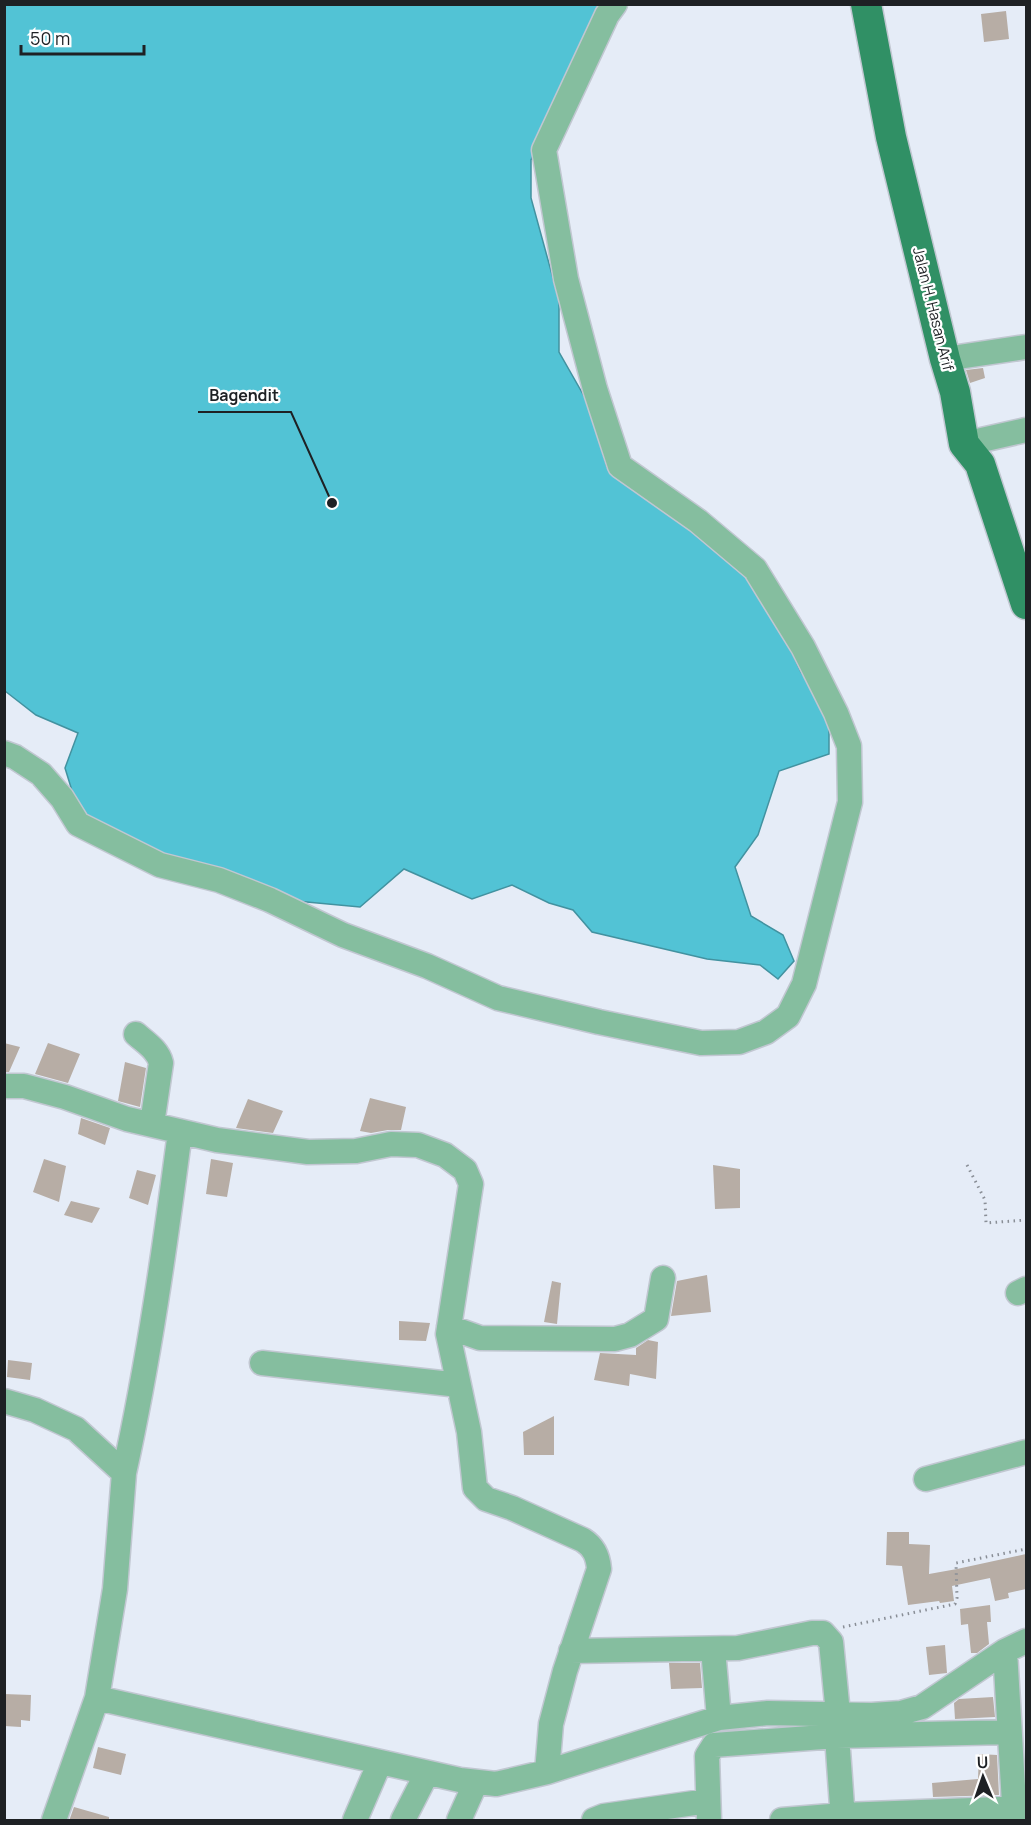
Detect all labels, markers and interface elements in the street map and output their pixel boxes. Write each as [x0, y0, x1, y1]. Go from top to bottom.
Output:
scale bar [21, 18, 144, 56]
text: 50 m [30, 26, 70, 50]
street label: Jalan H. Hasan Arif [908, 245, 959, 373]
callout: Bagendit [198, 378, 291, 412]
text: Bagendit [209, 384, 279, 406]
north arrow [953, 1747, 1013, 1807]
text: U [976, 1751, 989, 1773]

